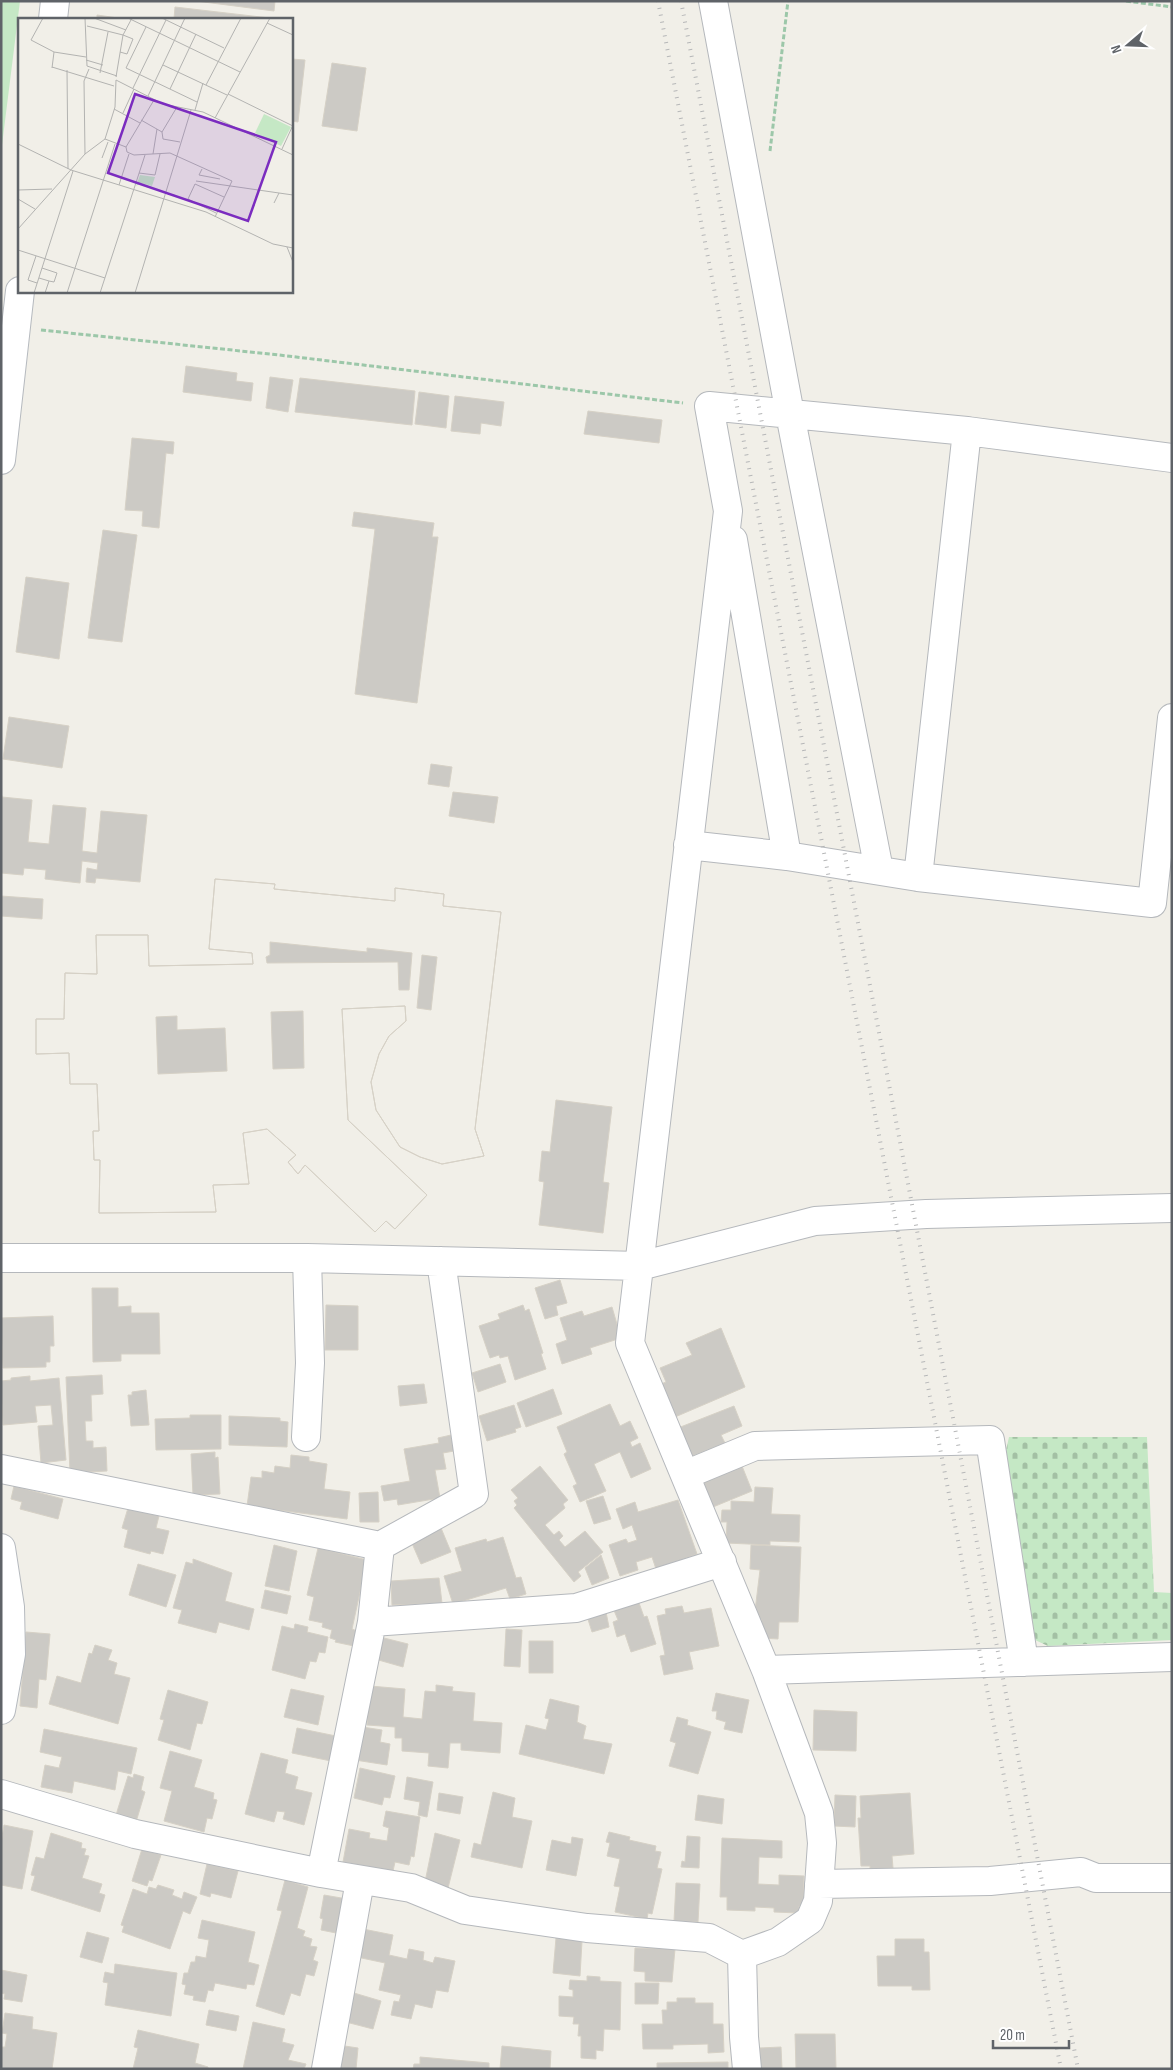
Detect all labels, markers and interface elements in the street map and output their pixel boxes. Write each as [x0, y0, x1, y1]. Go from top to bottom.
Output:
inset map [18, 18, 292, 292]
north arrow [1103, 20, 1153, 70]
text: N [1107, 43, 1125, 55]
scale bar [993, 2018, 1069, 2050]
text: 20 m [1000, 2026, 1025, 2045]

